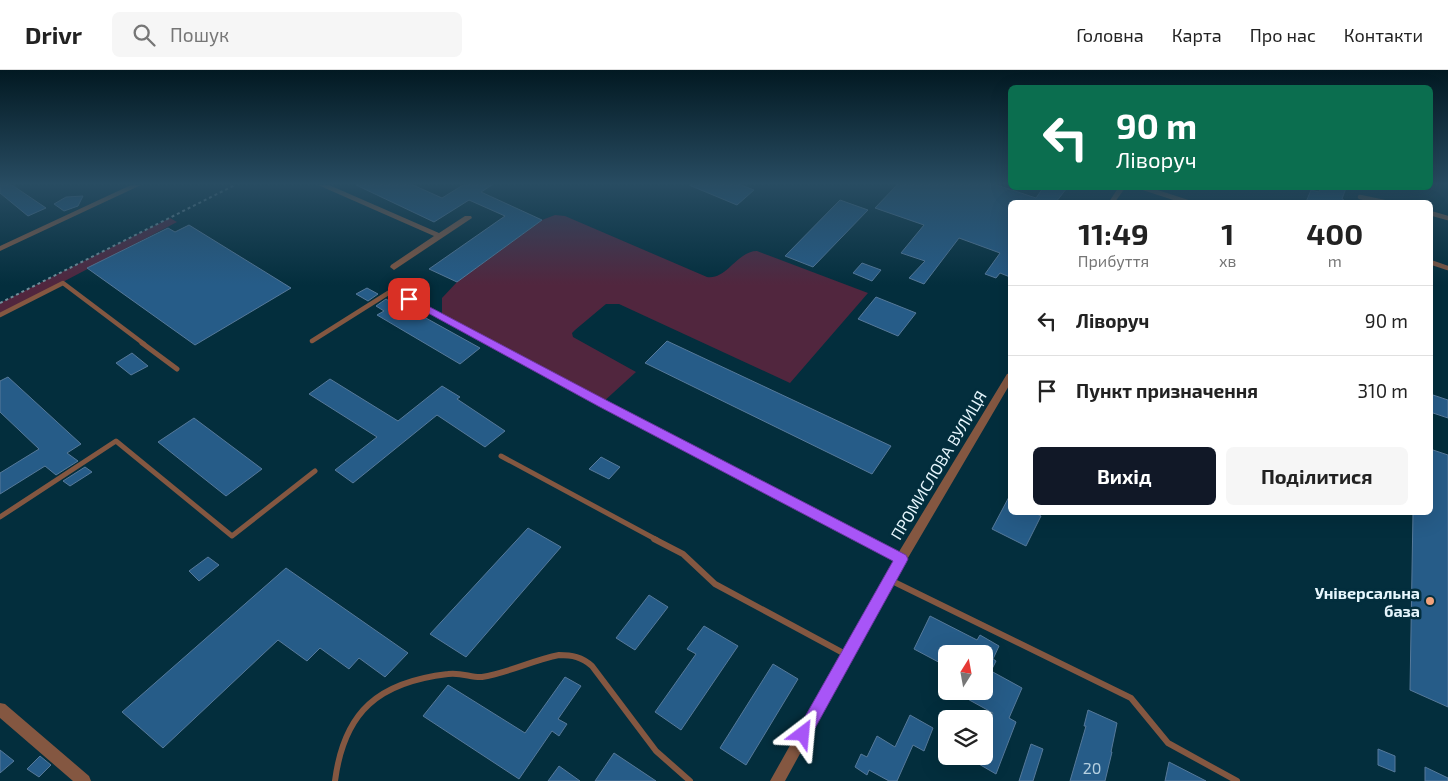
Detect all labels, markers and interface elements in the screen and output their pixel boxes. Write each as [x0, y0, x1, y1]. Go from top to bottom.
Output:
search box [112, 12, 462, 57]
text: Drivr [25, 20, 82, 49]
icon: search [130, 21, 158, 49]
text: Пошук [170, 23, 229, 46]
text: Головна [1076, 24, 1144, 46]
text: Карта [1172, 24, 1222, 46]
text: Про нас [1250, 24, 1316, 46]
text: Контакти [1344, 24, 1423, 46]
text: 90 m [1116, 104, 1197, 146]
icon: left [1033, 105, 1098, 170]
text: Ліворуч [1116, 146, 1197, 172]
text: 11:49 [1078, 215, 1149, 251]
text: 1 [1221, 215, 1234, 251]
text: 400 [1306, 215, 1363, 251]
text: Прибуття [1078, 251, 1149, 270]
text: хв [1219, 251, 1236, 270]
text: m [1328, 251, 1342, 270]
pin [388, 278, 430, 320]
icon: arrive [395, 285, 423, 313]
icon: left [1033, 307, 1061, 335]
text: Ліворуч [1076, 309, 1149, 332]
text: 90 m [1365, 309, 1408, 332]
icon: arrive [1033, 377, 1061, 405]
text: Пункт призначення [1076, 379, 1258, 402]
text: 310 m [1358, 379, 1408, 402]
street label: ПРОМИСЛОВА ВУЛИЦЯ [886, 387, 990, 543]
button: Вихід [1033, 447, 1216, 505]
button: Поділитися [1226, 447, 1408, 505]
place label: Універсальна база [1315, 583, 1420, 620]
marker: Універсальна база [1424, 595, 1436, 607]
north arrow [938, 645, 992, 700]
map controls [938, 645, 993, 765]
position arrow [776, 707, 828, 759]
button: layers [938, 710, 993, 765]
house number: 20 [1083, 758, 1101, 777]

